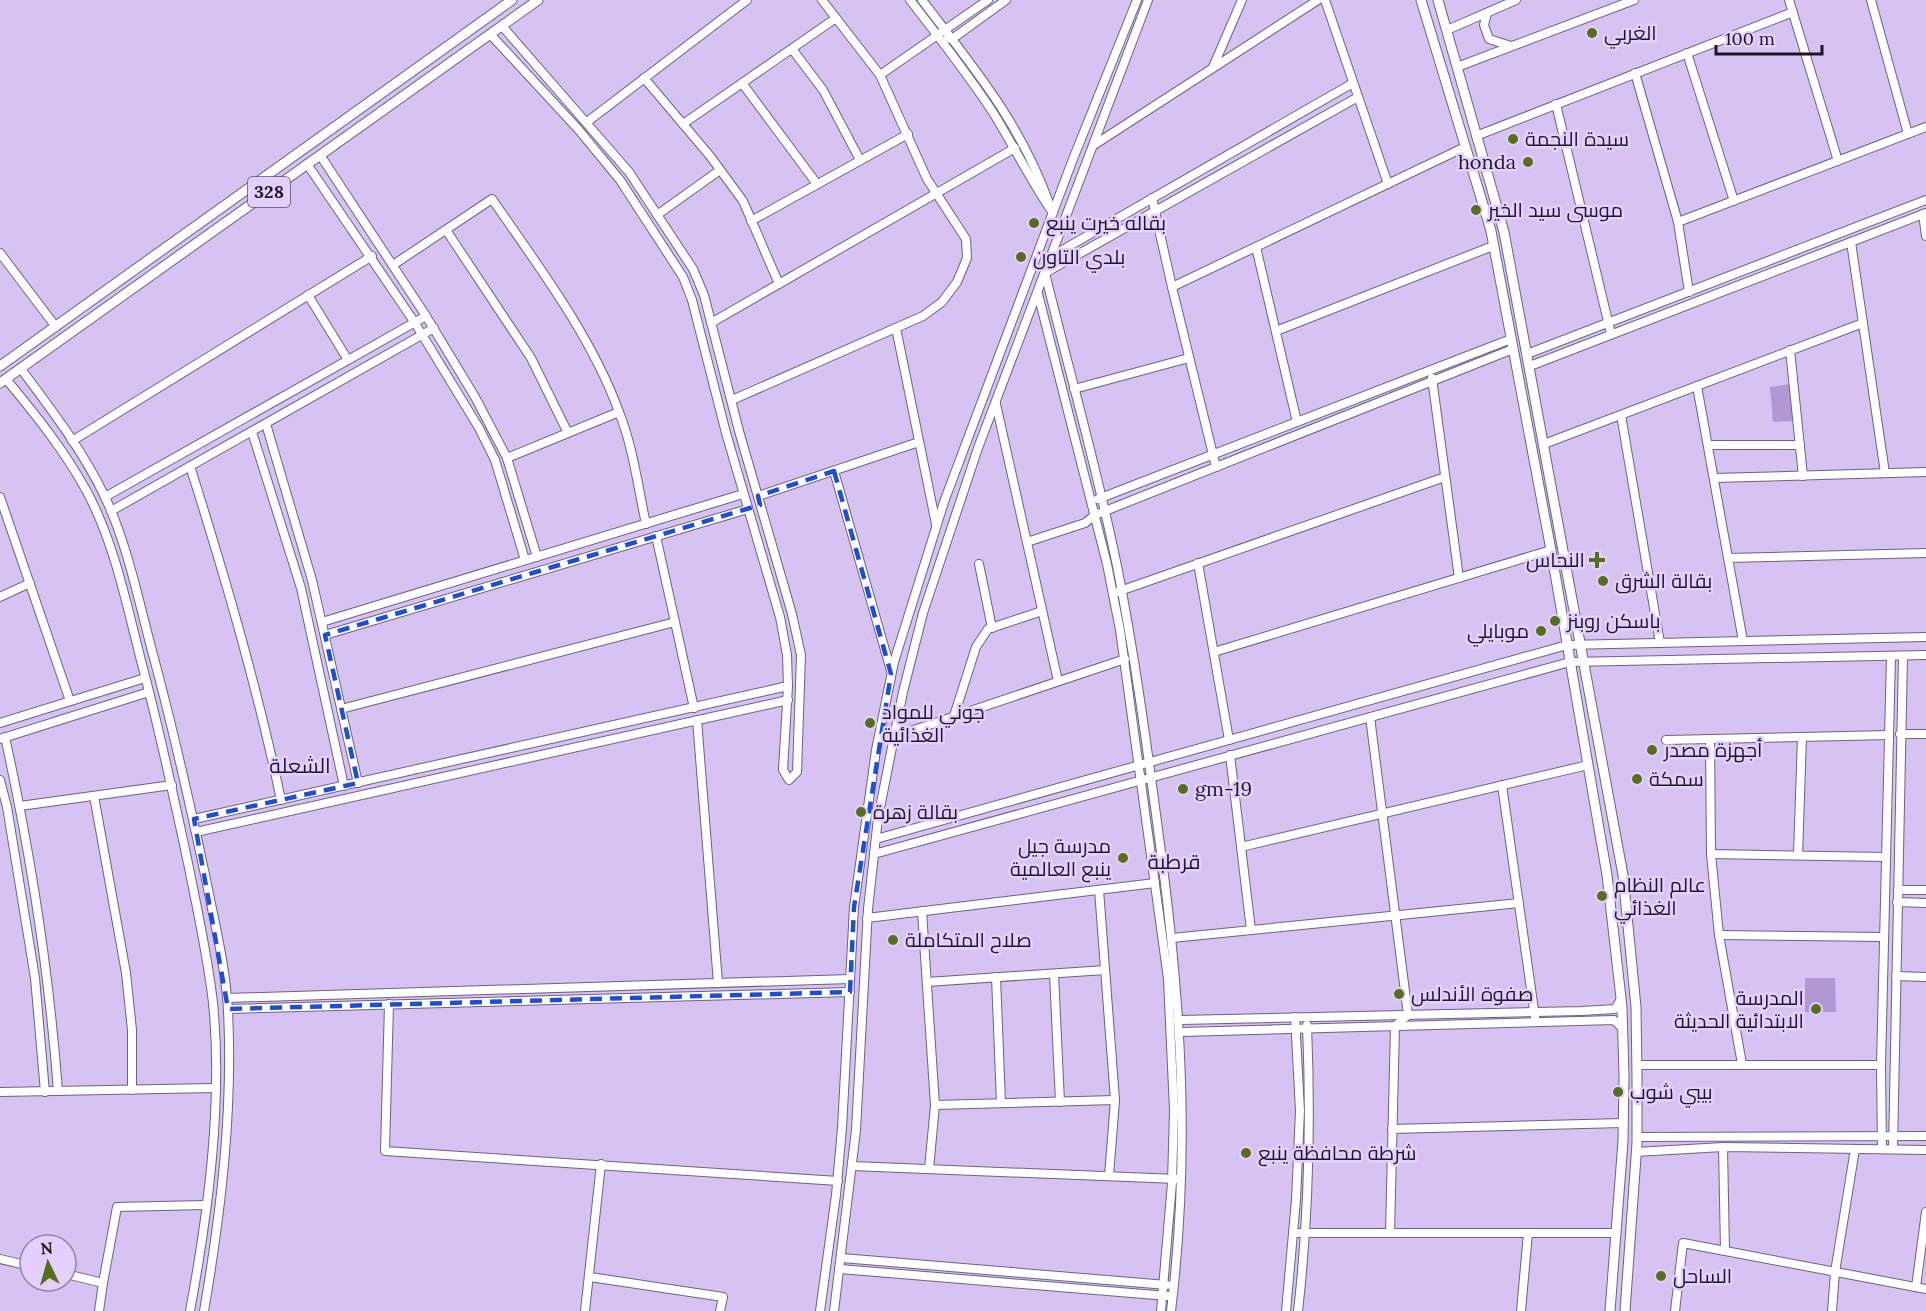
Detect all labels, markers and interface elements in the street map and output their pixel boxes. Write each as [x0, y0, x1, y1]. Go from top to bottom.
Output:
scale bar [1716, 18, 1822, 56]
place label: الغربي [1604, 20, 1657, 49]
marker: الغربي [1585, 26, 1599, 40]
text: 100 m [1725, 27, 1775, 50]
place label: سيدة النجمة [1525, 126, 1629, 151]
marker: سيدة النجمة [1506, 132, 1520, 146]
place label: honda [1458, 149, 1516, 174]
marker: honda [1521, 155, 1535, 169]
road number: 328 [248, 177, 290, 207]
place label: موسى سيد الخير [1487, 197, 1623, 223]
marker: موسى سيد الخير [1469, 203, 1483, 217]
place label: بقاله خيرت ينبع [1046, 210, 1166, 237]
marker: بقاله خيرت ينبع [1027, 216, 1041, 230]
place label: بلدي التاون [1033, 244, 1125, 273]
marker: بلدي التاون [1014, 250, 1028, 264]
place label: النحاس [1526, 547, 1585, 573]
marker: النحاس [1590, 553, 1604, 567]
place label: بقالة الشرق [1615, 568, 1712, 594]
marker: بقالة الشرق [1596, 574, 1610, 588]
place label: باسكن روبنز [1566, 608, 1661, 634]
marker: باسكن روبنز [1548, 614, 1562, 628]
place label: موبايلي [1467, 618, 1529, 647]
marker: موبايلي [1534, 624, 1548, 638]
place label: جوني للمواد الغذائية [882, 699, 985, 747]
marker: جوني للمواد الغذائية [863, 716, 877, 730]
place label: أجهزة مصدر [1663, 737, 1762, 763]
marker: أجهزة مصدر [1645, 743, 1659, 757]
district label: الشعلة [269, 752, 331, 779]
place label: سمكة [1649, 766, 1704, 791]
marker: سمكة [1630, 772, 1644, 786]
place label: gm-19 [1195, 776, 1252, 801]
marker: gm-19 [1176, 782, 1190, 796]
place label: بقالة زهرة [873, 799, 958, 824]
marker: بقالة زهرة [854, 805, 868, 819]
place label: مدرسة جيل ينبع العالمية [1010, 833, 1112, 883]
district label: قرطبة [1148, 848, 1200, 875]
marker: مدرسة جيل ينبع العالمية [1116, 851, 1130, 865]
place label: عالم النظام الغذائي [1614, 872, 1706, 924]
marker: عالم النظام الغذائي [1595, 889, 1609, 903]
place label: صلاح المتكاملة [905, 927, 1032, 954]
marker: صلاح المتكاملة [886, 933, 900, 947]
place label: صفوة الأندلس [1411, 981, 1533, 1007]
place label: المدرسة الابتدائية الحديثة [1674, 985, 1804, 1033]
marker: صفوة الأندلس [1392, 987, 1406, 1001]
marker: المدرسة الابتدائية الحديثة [1809, 1002, 1823, 1016]
place label: بيبي شوب [1630, 1079, 1713, 1108]
marker: بيبي شوب [1611, 1085, 1625, 1099]
place label: شرطة محافظة ينبع [1258, 1140, 1416, 1167]
marker: شرطة محافظة ينبع [1239, 1146, 1253, 1160]
north arrow [18, 1233, 78, 1293]
text: N [40, 1238, 54, 1259]
place label: الساحل [1673, 1263, 1732, 1289]
marker: الساحل [1654, 1269, 1668, 1283]

